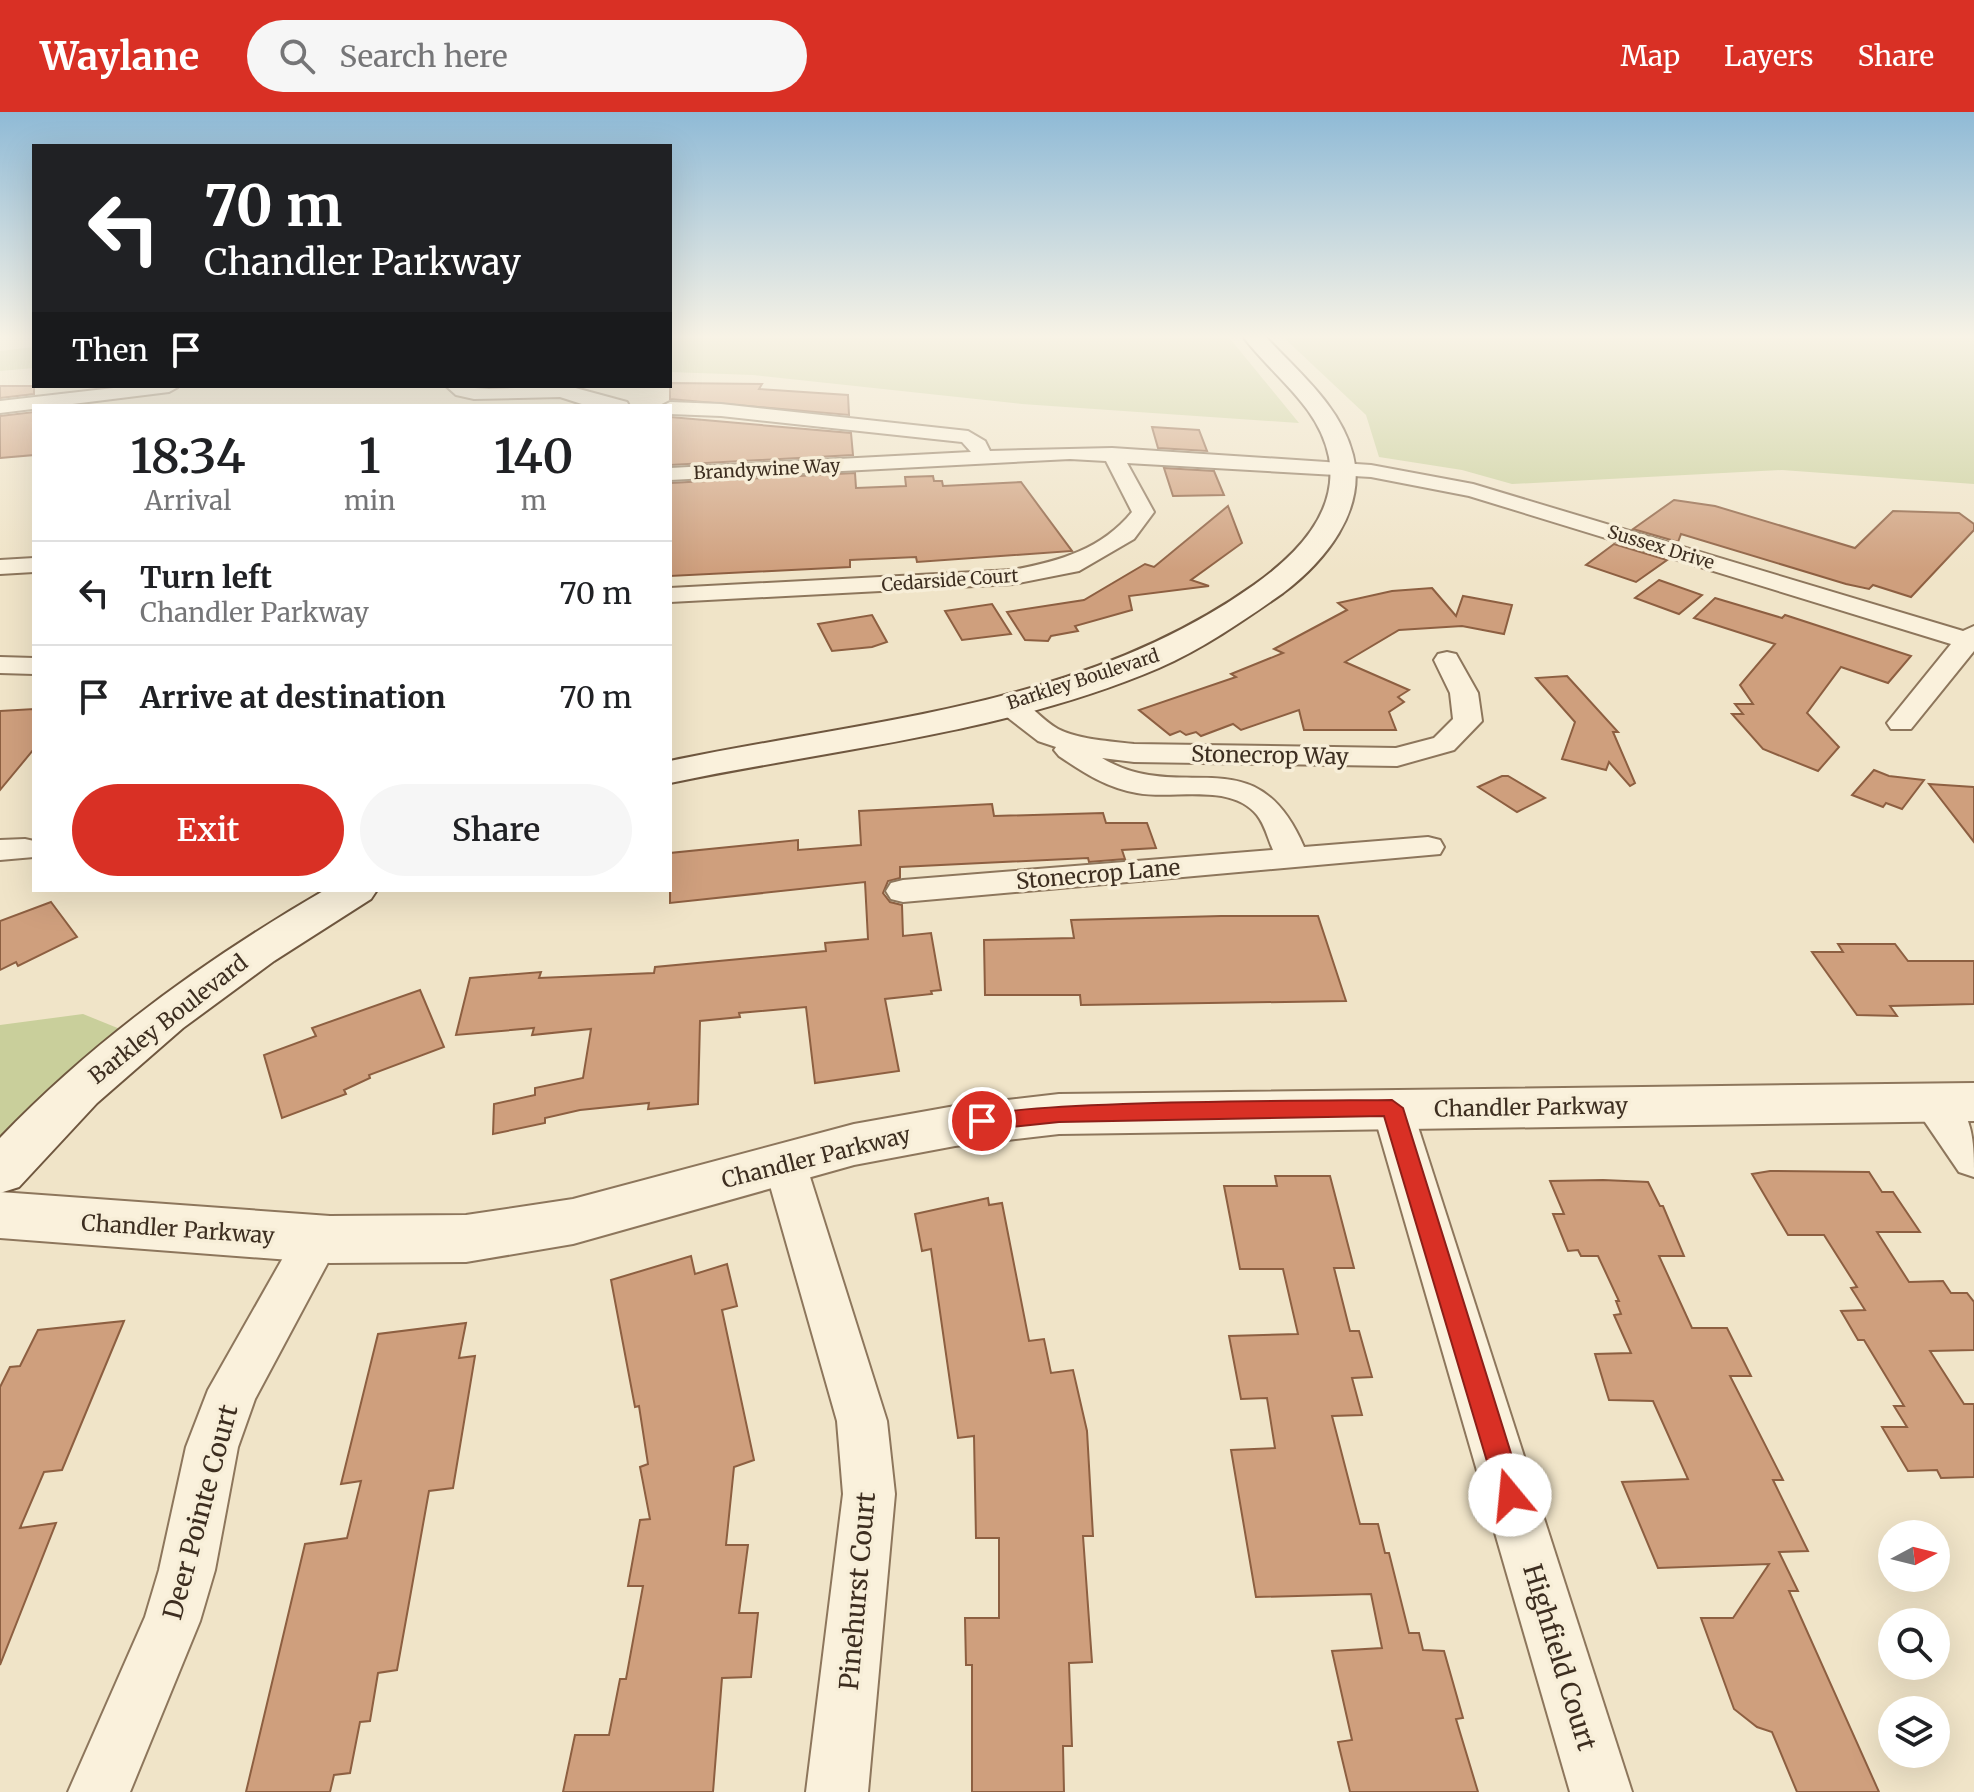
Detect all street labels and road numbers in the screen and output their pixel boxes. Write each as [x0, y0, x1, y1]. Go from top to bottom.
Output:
street label: Brandywine Way [693, 454, 842, 484]
street label: Sussex Drive [1605, 520, 1717, 574]
street label: Cedarside Court [881, 564, 1019, 596]
street label: Barkley Boulevard [1004, 644, 1162, 714]
street label: Stonecrop Way [1191, 740, 1349, 770]
street label: Stonecrop Lane [1015, 853, 1181, 895]
street label: Barkley Boulevard [83, 948, 253, 1090]
street label: Chandler Parkway [1434, 1091, 1628, 1123]
street label: Chandler Parkway [719, 1120, 914, 1194]
street label: Chandler Parkway [80, 1208, 276, 1250]
street label: Deer Pointe Court [155, 1401, 245, 1623]
street label: Pinehurst Court [832, 1491, 882, 1691]
street label: Highfield Court [1516, 1560, 1604, 1754]

